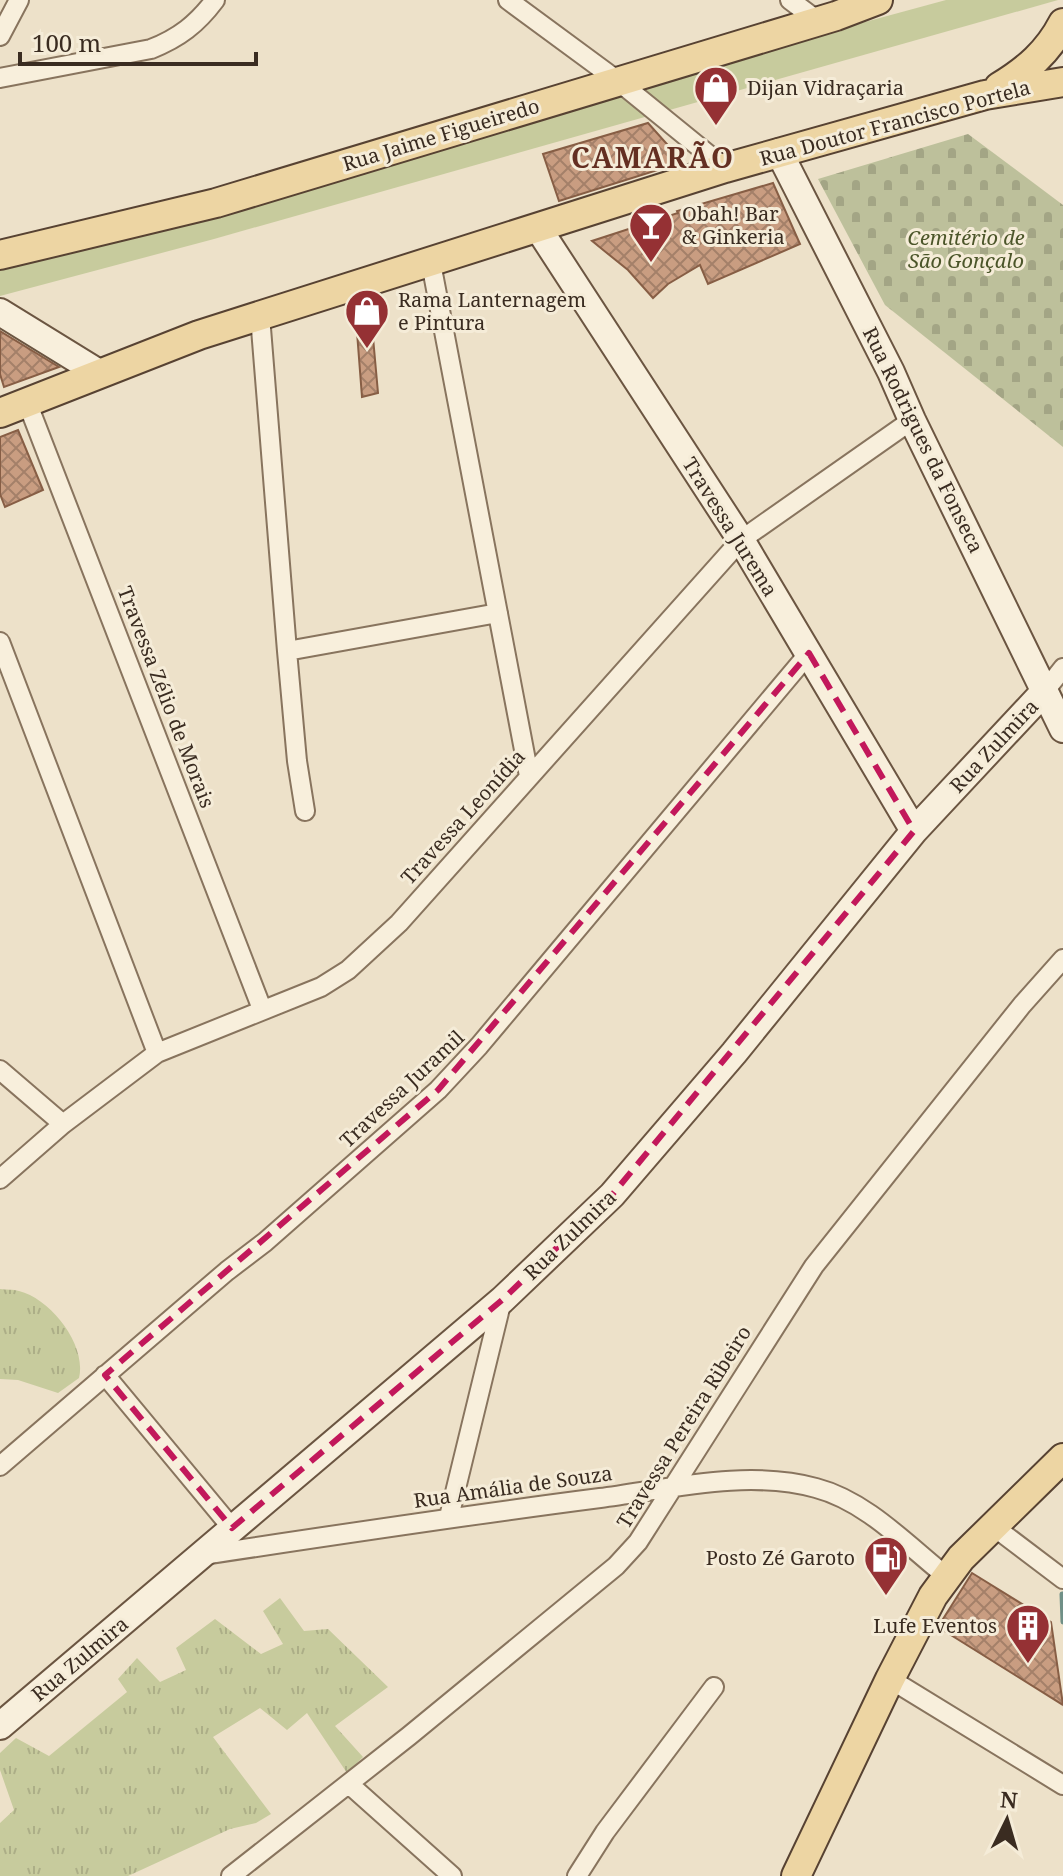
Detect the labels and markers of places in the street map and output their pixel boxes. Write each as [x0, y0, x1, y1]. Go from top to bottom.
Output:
shop icon: Dijan Vidraçaria [692, 64, 740, 127]
place label: Dijan Vidraçaria [747, 74, 904, 101]
place label: Obah! Bar & Ginkeria [682, 200, 785, 250]
bar icon: Obah! Bar & Ginkeria [627, 201, 675, 264]
place label: Rama Lanternagem e Pintura [398, 286, 586, 336]
shop icon: Rama Lanternagem e Pintura [343, 287, 391, 350]
fuel station icon: Posto Zé Garoto [862, 1534, 910, 1597]
place label: Posto Zé Garoto [706, 1544, 855, 1571]
building icon: Lufe Eventos [1004, 1602, 1052, 1665]
place label: Lufe Eventos [873, 1612, 997, 1639]

